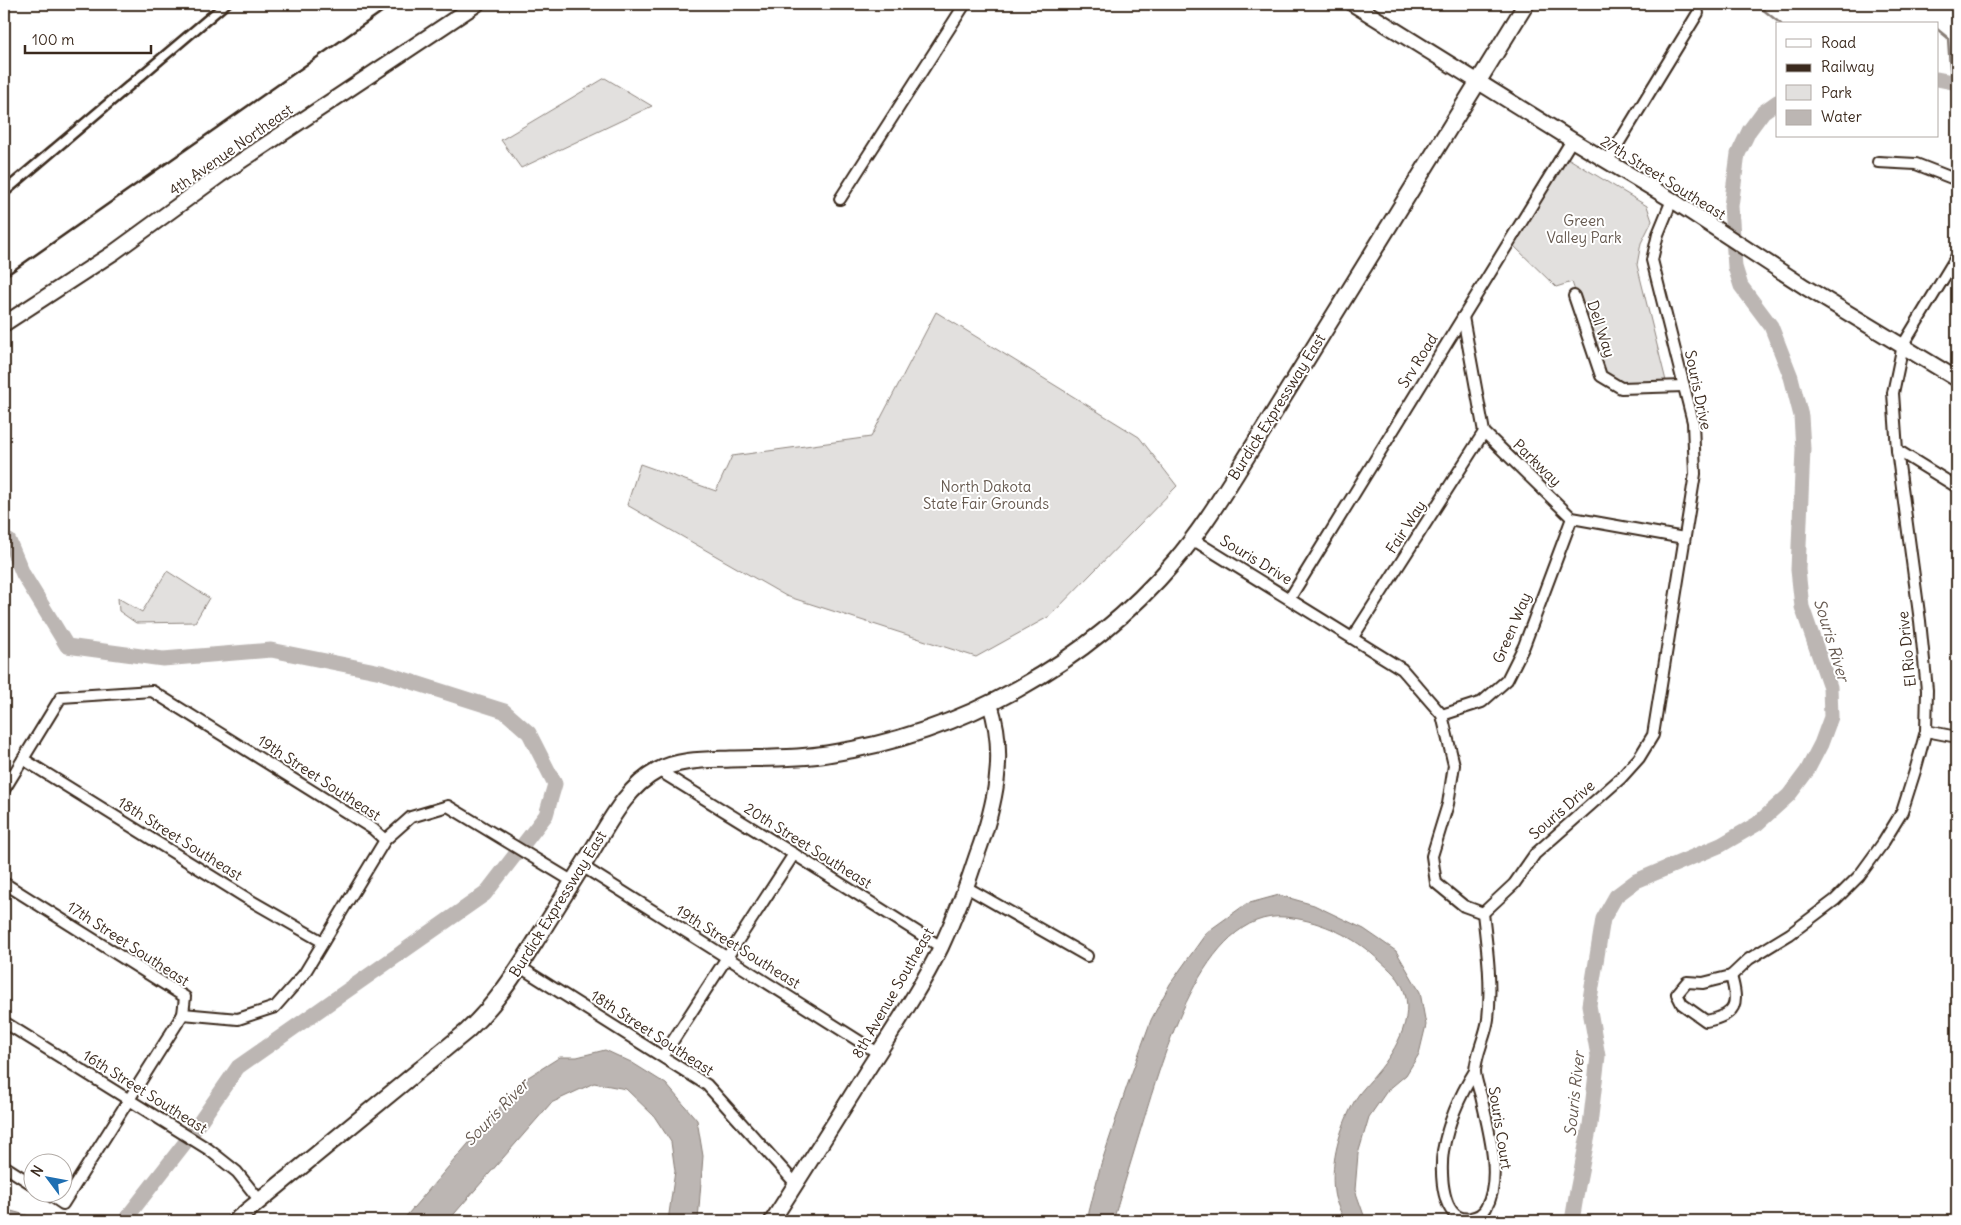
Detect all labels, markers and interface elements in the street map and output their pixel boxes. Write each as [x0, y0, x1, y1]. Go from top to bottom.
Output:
scale bar [25, 22, 151, 54]
legend [1776, 22, 1938, 138]
text: 100 m [32, 30, 74, 49]
text: Road [1821, 33, 1856, 52]
text: Railway [1821, 57, 1875, 76]
text: Park [1821, 83, 1852, 102]
street label: 4th Avenue Northeast [165, 100, 296, 199]
text: Water [1821, 107, 1862, 126]
street label: 27th Street Southeast [1597, 131, 1729, 224]
park label: Green Valley Park [1546, 211, 1622, 247]
street label: Dell Way [1583, 298, 1620, 360]
street label: Burdick Expressway East [1224, 330, 1329, 483]
street label: Srv Road [1393, 330, 1442, 391]
street label: Souris Drive [1681, 348, 1716, 431]
street label: Parkway [1509, 435, 1565, 490]
park label: North Dakota State Fair Grounds [923, 477, 1049, 513]
street label: Fair Way [1381, 497, 1430, 557]
street label: Souris Drive [1217, 531, 1296, 589]
street label: Green Way [1488, 590, 1535, 666]
water label: Souris River [1810, 596, 1855, 686]
street label: El Rio Drive [1893, 610, 1920, 688]
street label: 19th Street Southeast [254, 731, 385, 825]
street label: Souris Drive [1525, 776, 1598, 843]
street label: 18th Street Southeast [114, 793, 246, 885]
street label: 20th Street Southeast [741, 799, 876, 893]
street label: Burdick Expressway East [505, 827, 610, 980]
street label: 17th Street Southeast [64, 897, 193, 990]
street label: 19th Street Southeast [672, 901, 804, 993]
street label: 8th Avenue Southeast [847, 924, 938, 1061]
street label: 18th Street Southeast [587, 986, 718, 1080]
street label: 16th Street Southeast [79, 1046, 211, 1138]
water label: Souris River [1560, 1048, 1589, 1137]
water label: Souris River [459, 1073, 534, 1150]
street label: Souris Court [1485, 1085, 1516, 1171]
north arrow [22, 1152, 72, 1202]
text: N [27, 1162, 47, 1180]

